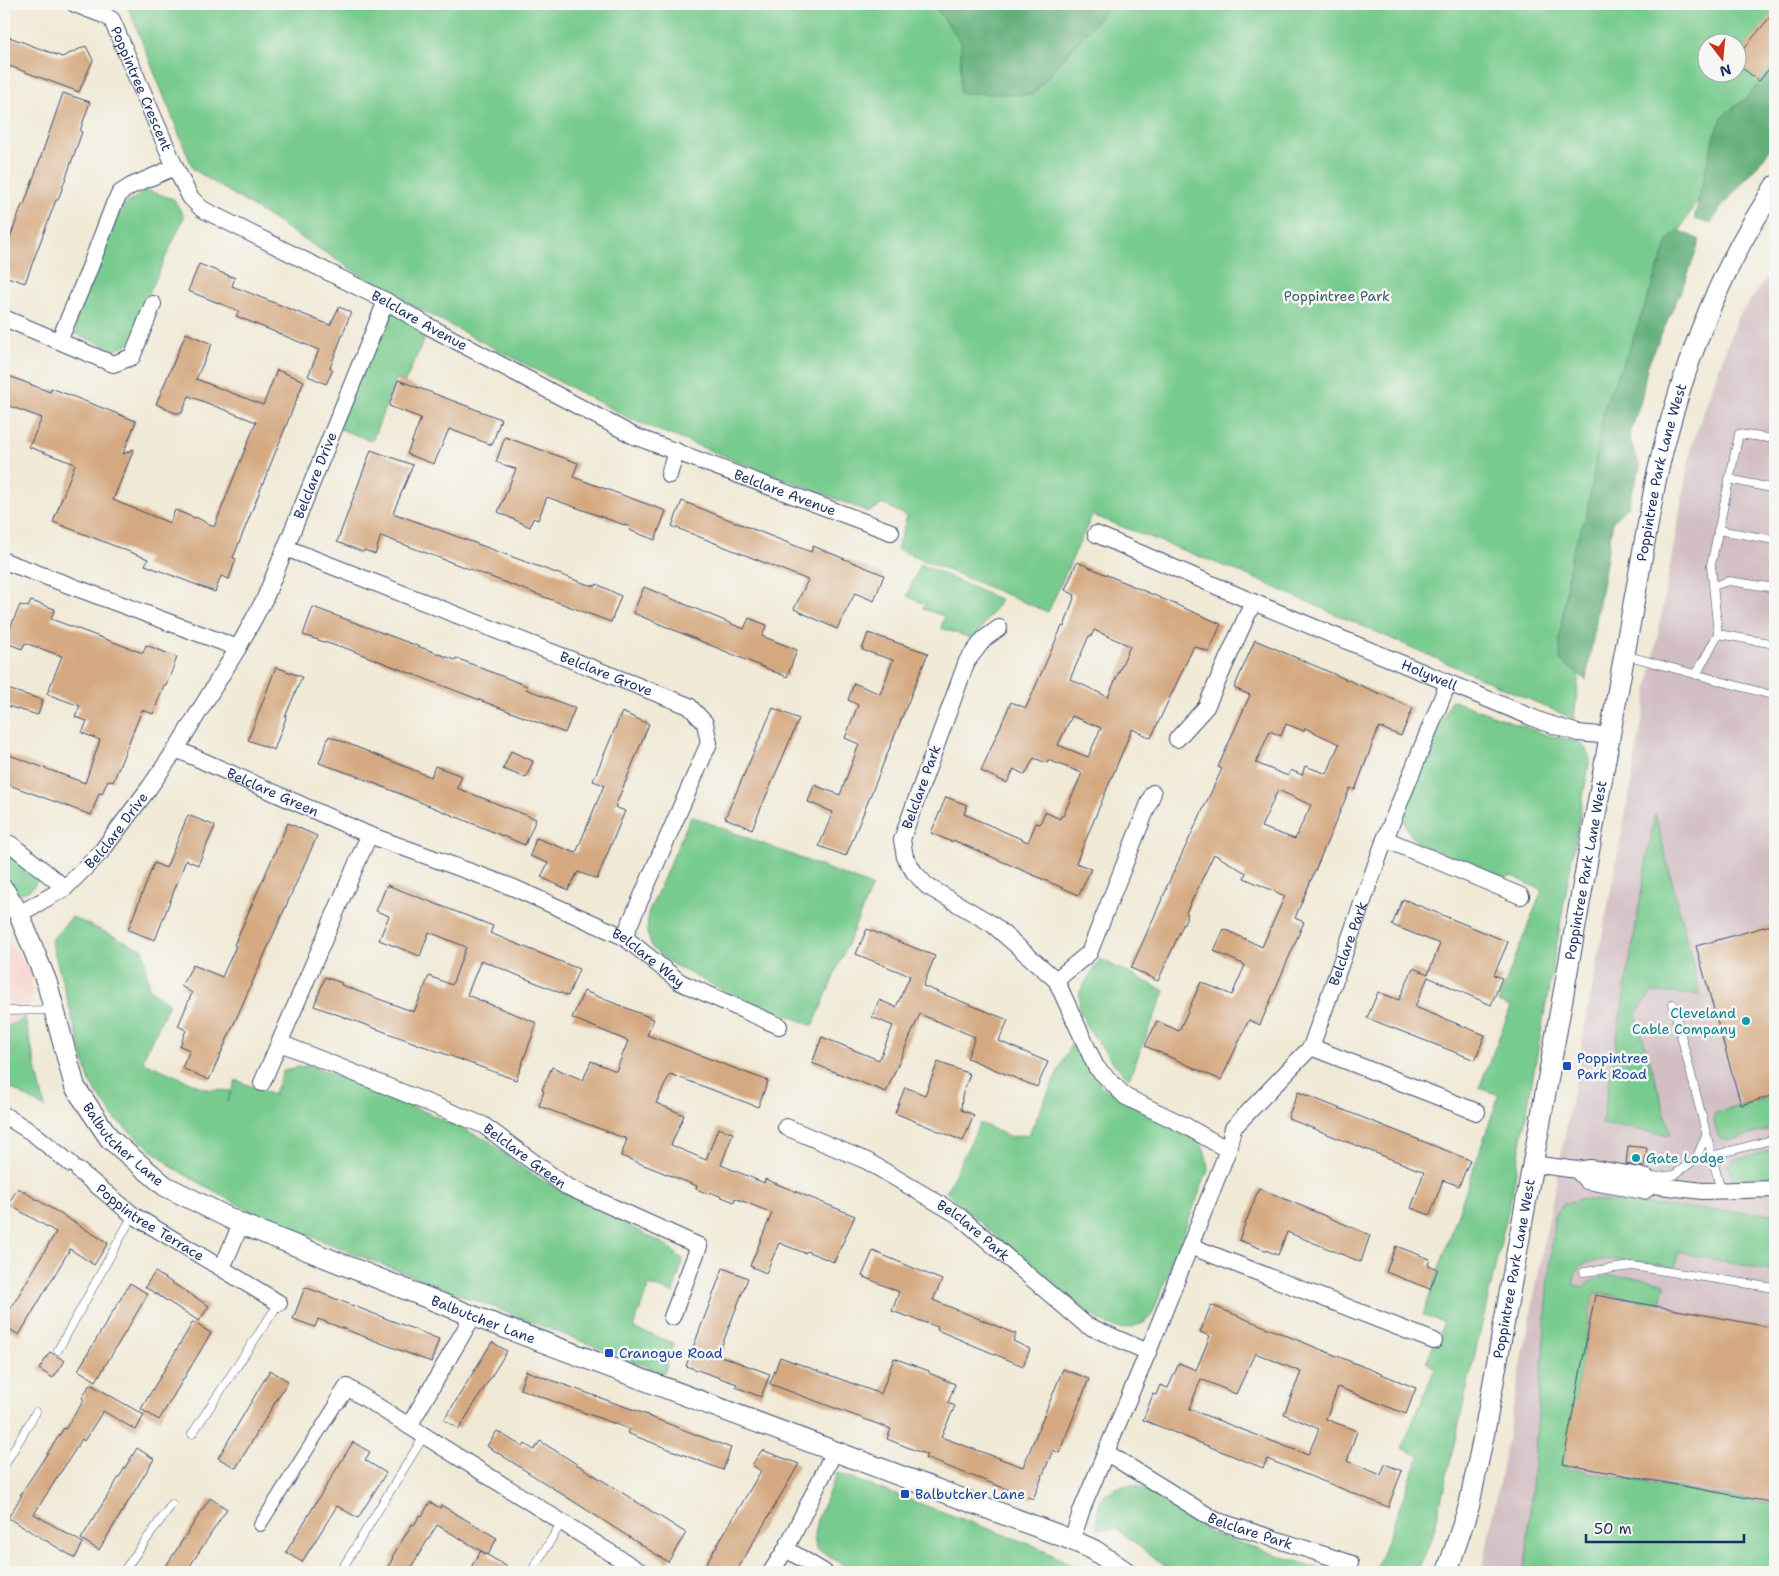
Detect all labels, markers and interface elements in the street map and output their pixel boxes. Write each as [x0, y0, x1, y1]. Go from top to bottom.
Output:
street label: Poppintree Crescent [107, 23, 176, 154]
north arrow [1696, 32, 1746, 82]
text: N [1718, 60, 1733, 81]
street label: Belclare Avenue [368, 286, 471, 354]
park label: Poppintree Park [1284, 287, 1390, 305]
street label: Poppintree Park Lane West [1632, 381, 1690, 563]
street label: Belclare Drive [289, 429, 341, 522]
street label: Belclare Avenue [732, 465, 839, 520]
street label: Belclare Grove [557, 647, 655, 700]
street label: Holywell [1399, 655, 1461, 695]
street label: Belclare Park [897, 743, 945, 831]
street label: Belclare Green [224, 764, 322, 821]
street label: Poppintree Park Lane West [1561, 779, 1611, 961]
street label: Belclare Drive [80, 789, 152, 873]
street label: Belclare Park [1325, 899, 1371, 988]
street label: Belclare Way [609, 924, 689, 991]
place label: Cleveland Cable Company [1632, 1004, 1736, 1038]
marker: Cleveland Cable Company [1740, 1015, 1752, 1027]
place label: Poppintree Park Road [1577, 1049, 1649, 1083]
marker: Poppintree Park Road [1561, 1060, 1573, 1072]
street label: Balbutcher Lane [79, 1099, 168, 1190]
street label: Belclare Green [480, 1119, 570, 1193]
place label: Gate Lodge [1646, 1149, 1725, 1167]
marker: Gate Lodge [1630, 1152, 1642, 1164]
street label: Poppintree Park Lane West [1489, 1178, 1539, 1360]
street label: Poppintree Terrace [93, 1180, 207, 1265]
street label: Belclare Park [934, 1196, 1014, 1264]
street label: Balbutcher Lane [429, 1291, 538, 1348]
place label: Cranogue Road [619, 1344, 723, 1362]
marker: Cranogue Road [603, 1347, 615, 1359]
place label: Balbutcher Lane [915, 1485, 1025, 1503]
marker: Balbutcher Lane [899, 1488, 911, 1500]
street label: Belclare Park [1204, 1509, 1295, 1553]
scale bar [1586, 1511, 1744, 1543]
text: 50 m [1594, 1519, 1632, 1539]

